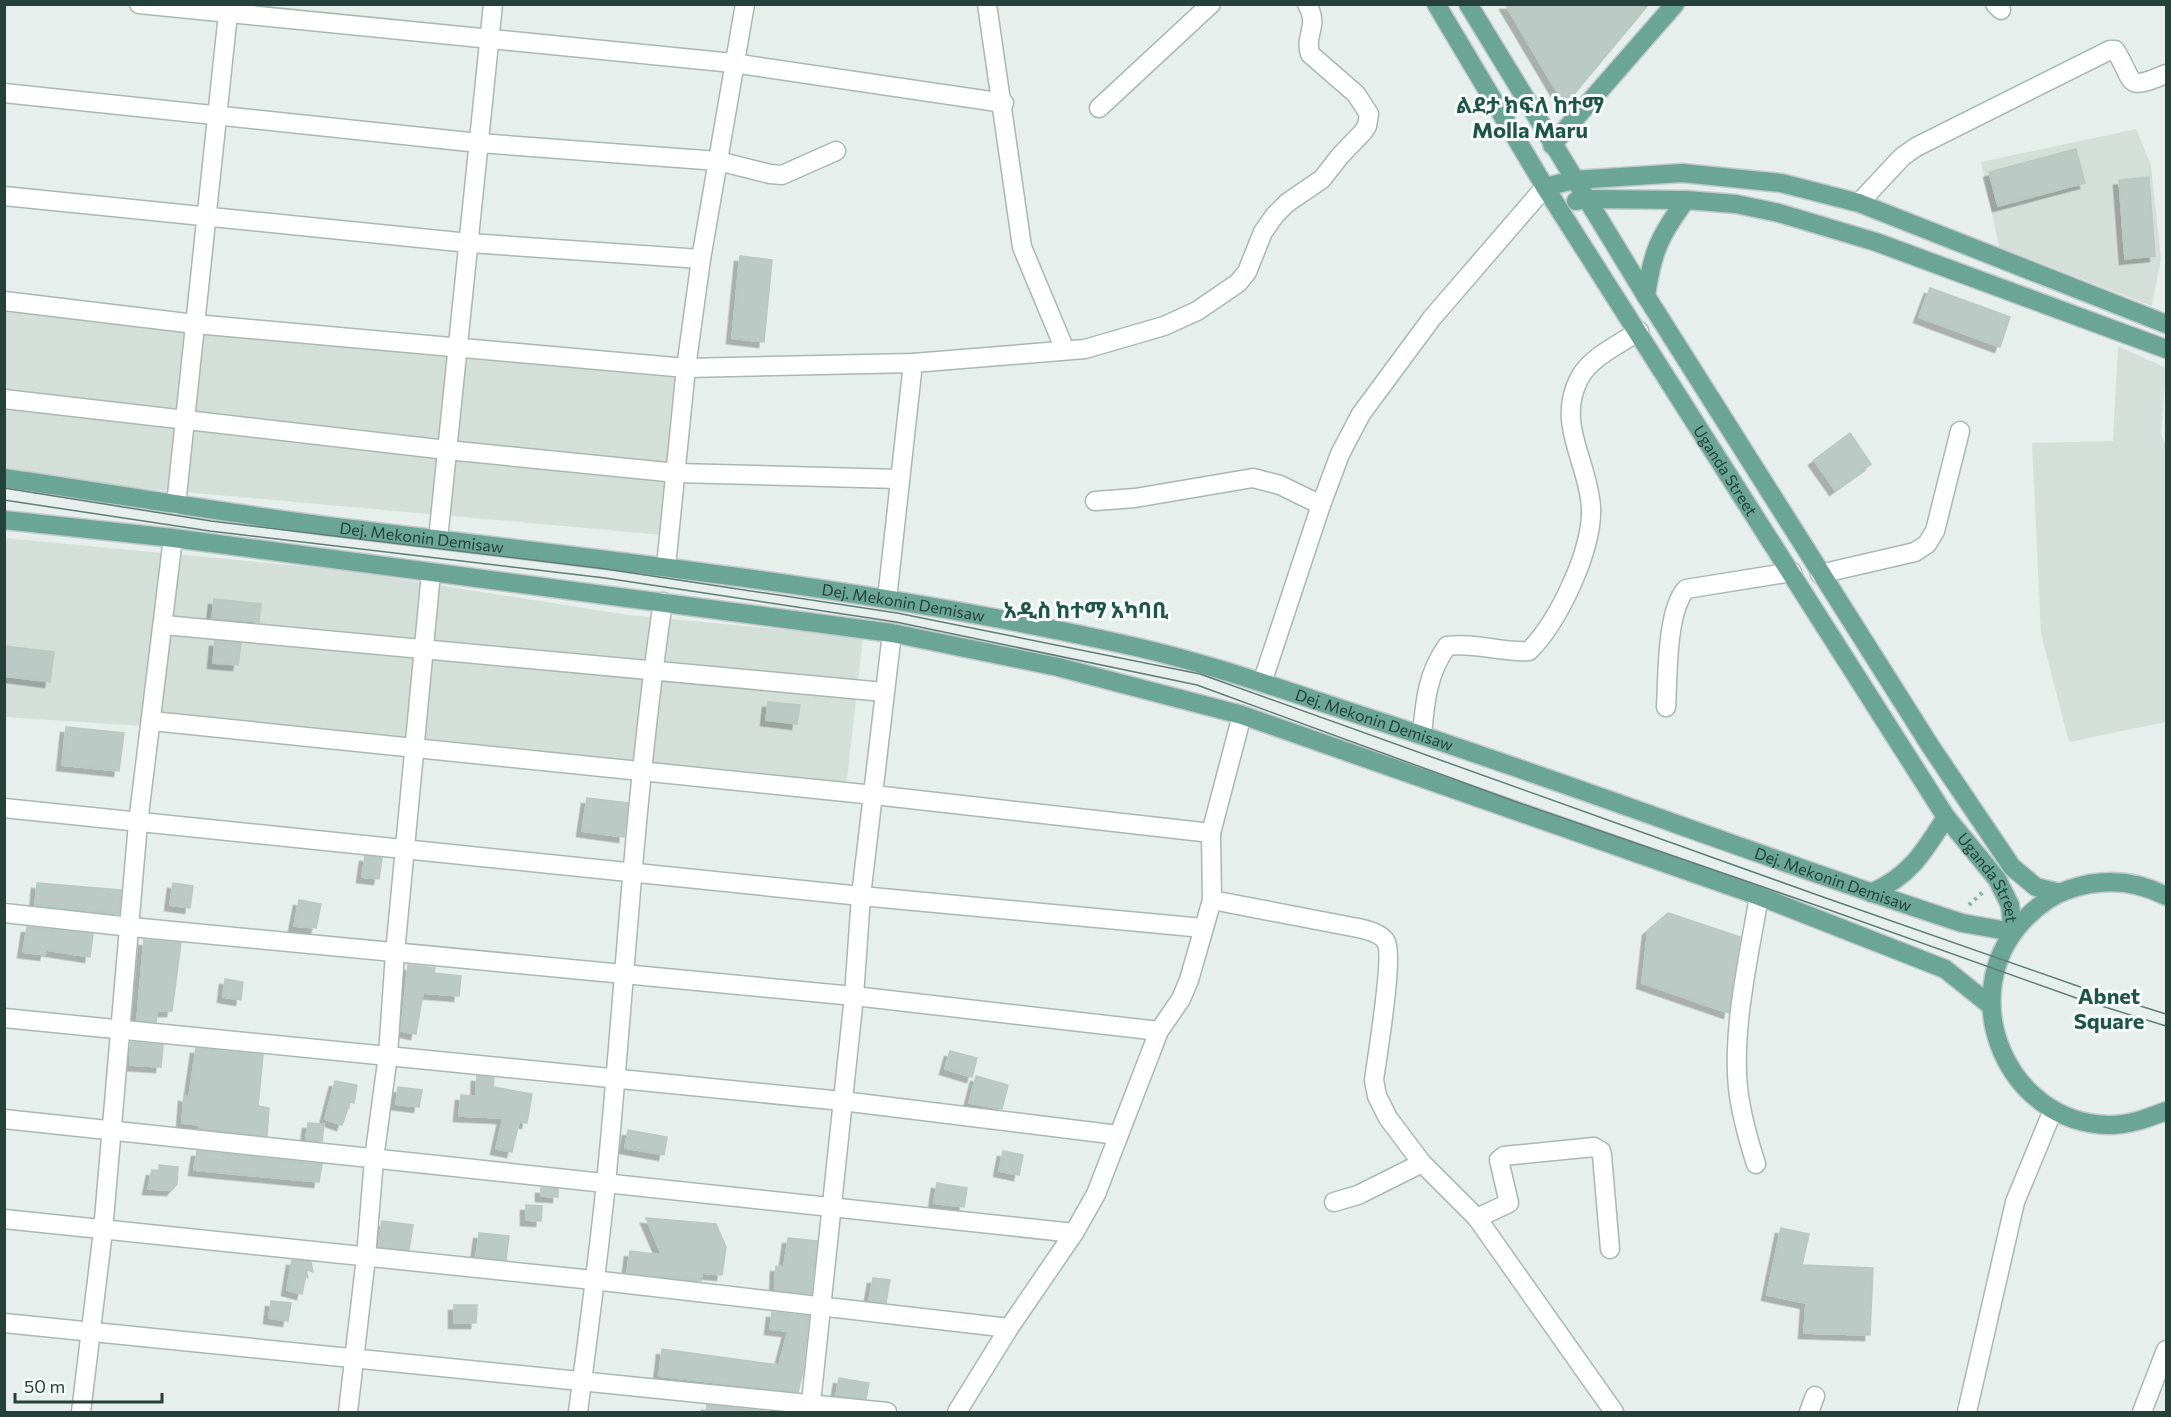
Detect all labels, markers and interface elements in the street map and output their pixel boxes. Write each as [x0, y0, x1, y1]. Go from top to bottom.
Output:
district label: ልደታ ክፍለ ከተማ Molla Maru [1456, 91, 1604, 143]
street label: Uganda Street [1690, 421, 1762, 519]
street label: Dej. Mekonin Demisaw [339, 518, 505, 556]
street label: Dej. Mekonin Demisaw [821, 579, 987, 625]
district label: አዲስ ከተማ አካባቢ [1003, 596, 1169, 623]
street label: Dej. Mekonin Demisaw [1293, 684, 1456, 754]
street label: Uganda Street [1954, 829, 2022, 924]
street label: Dej. Mekonin Demisaw [1752, 843, 1915, 915]
district label: Abnet Square [2074, 982, 2144, 1034]
scale bar [15, 1366, 162, 1404]
text: 50 m [24, 1375, 65, 1397]

